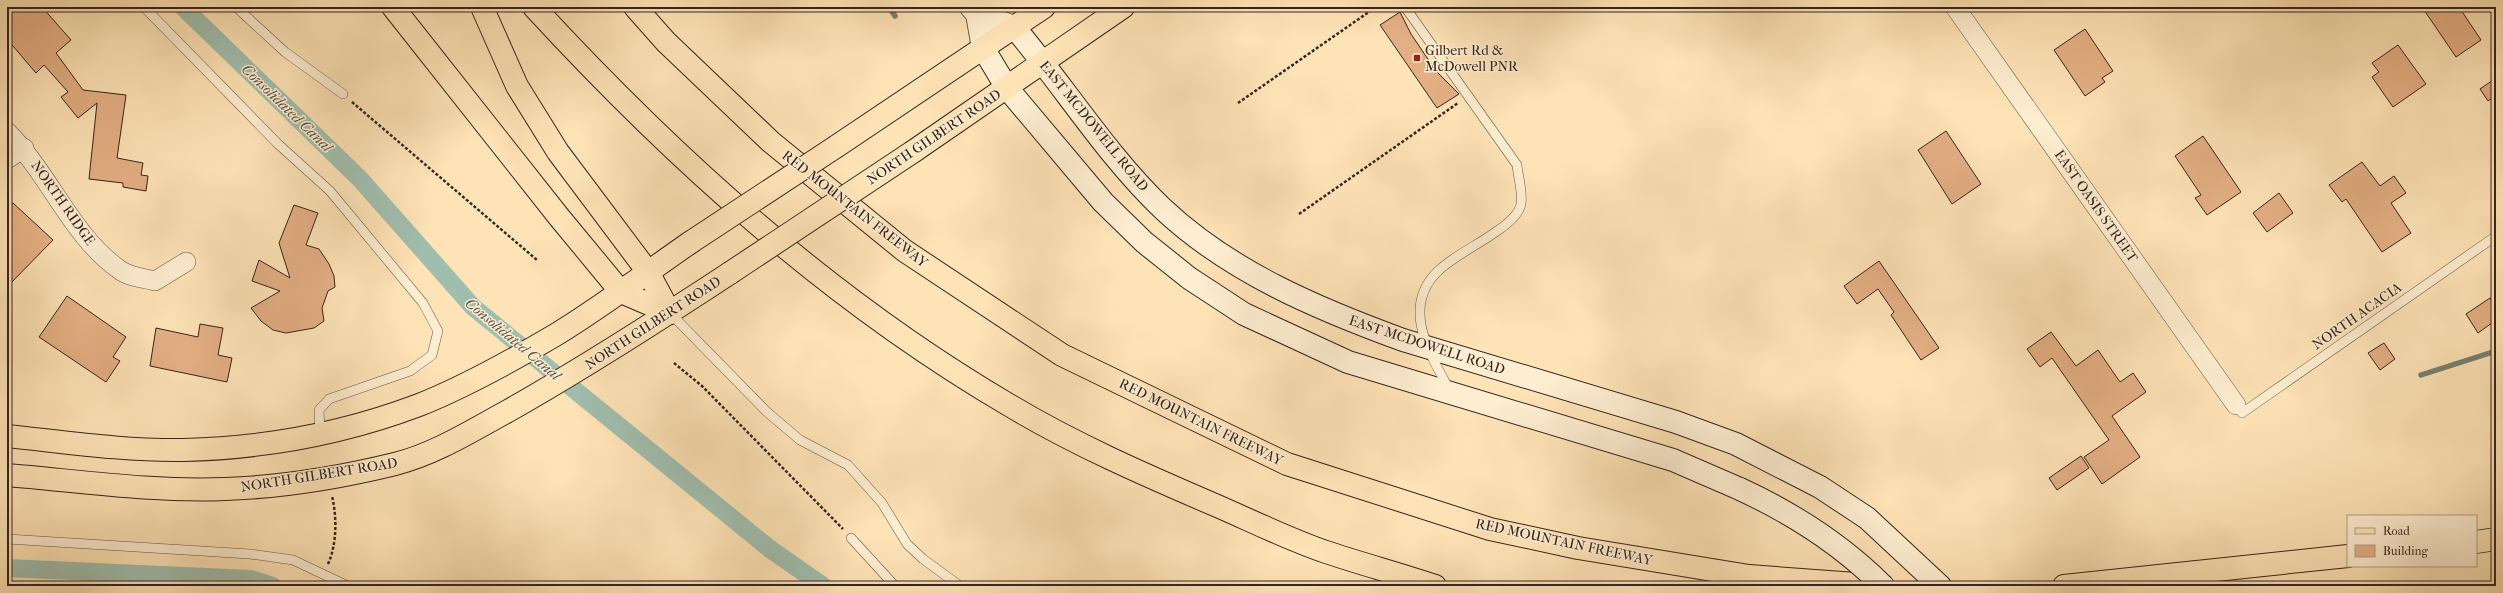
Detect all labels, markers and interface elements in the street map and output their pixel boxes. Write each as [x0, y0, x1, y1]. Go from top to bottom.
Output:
place label: Gilbert Rd & McDowell PNR [1425, 42, 1519, 75]
marker: Gilbert Rd & McDowell PNR [1412, 53, 1422, 63]
street label: EAST MCDOWELL ROAD [1036, 57, 1152, 195]
water label: Consolidated Canal [238, 60, 338, 157]
street label: NORTH GILBERT ROAD [864, 85, 1005, 188]
street label: EAST OASIS STREET [2051, 146, 2142, 266]
street label: RED MOUNTAIN FREEWAY [779, 147, 932, 272]
street label: NORTH RIDGE [28, 157, 99, 249]
street label: NORTH GILBERT ROAD [582, 273, 724, 373]
street label: NORTH ACACIA [2309, 278, 2406, 353]
water label: Consolidated Canal [462, 294, 566, 386]
street label: EAST MCDOWELL ROAD [1347, 312, 1508, 378]
street label: RED MOUNTAIN FREEWAY [1116, 375, 1286, 469]
street label: NORTH GILBERT ROAD [239, 454, 399, 496]
street label: RED MOUNTAIN FREEWAY [1474, 515, 1654, 569]
legend [2347, 515, 2477, 567]
text: Road [2383, 524, 2410, 538]
text: Building [2383, 544, 2428, 558]

